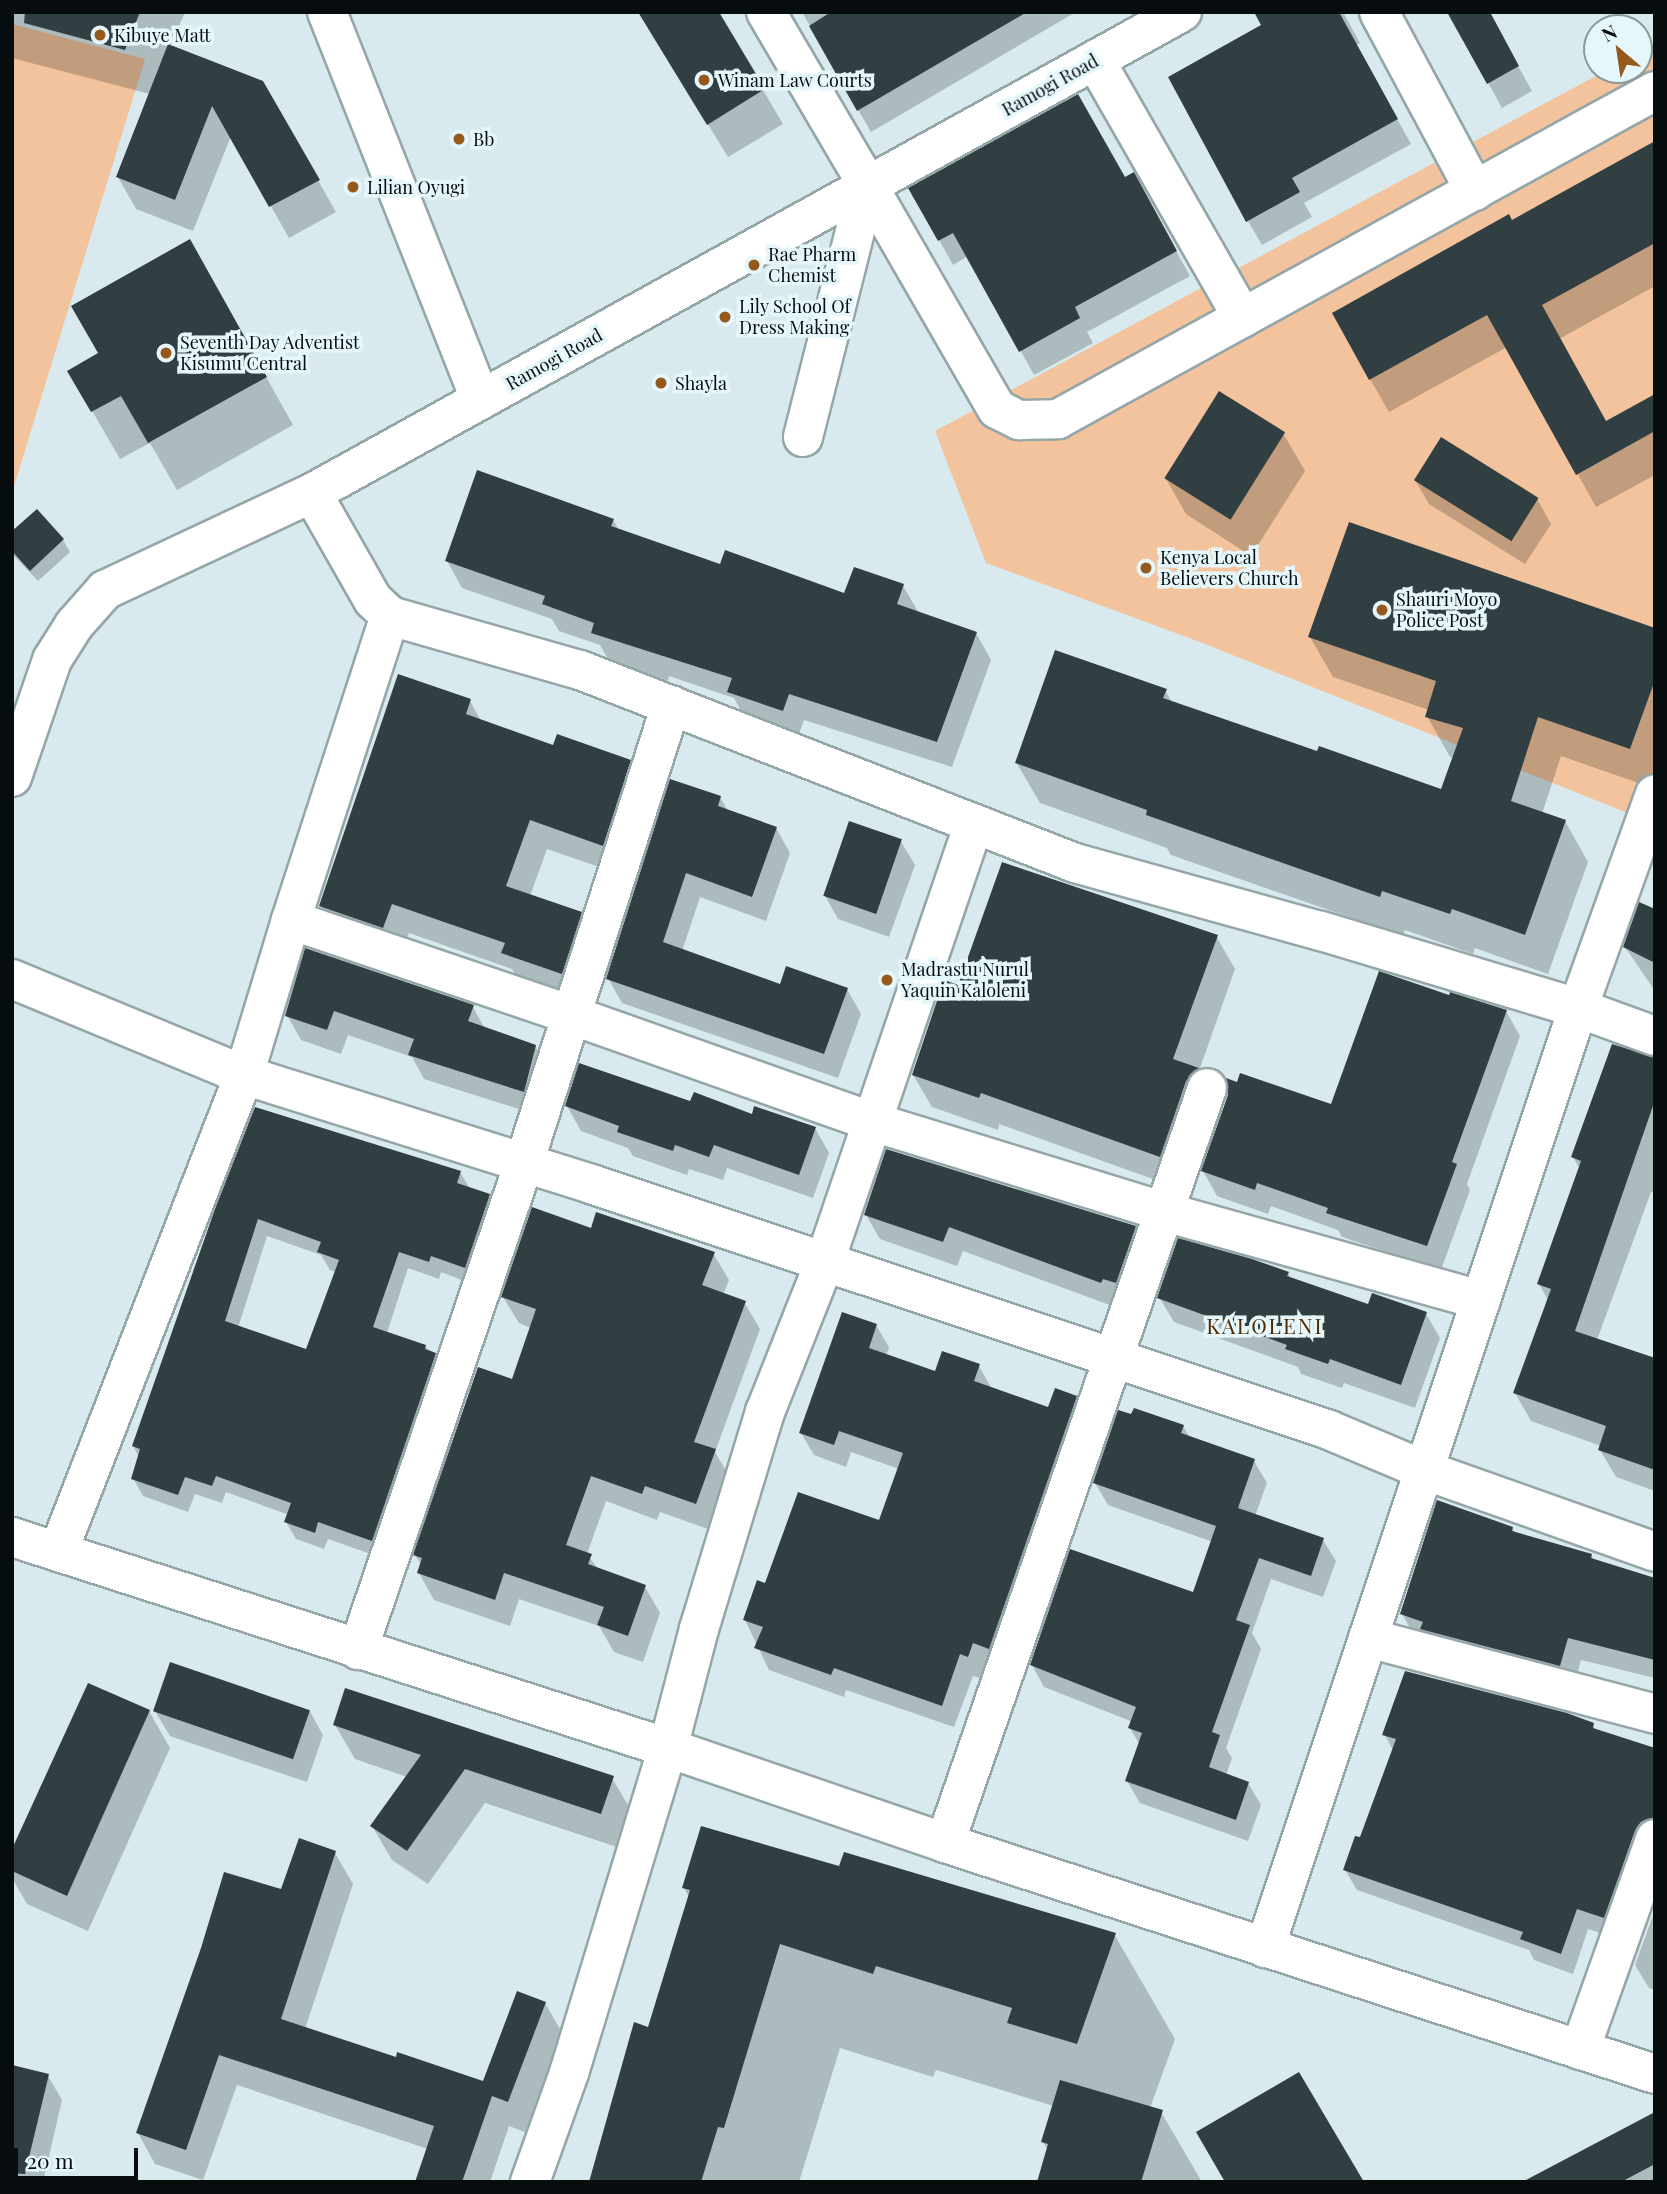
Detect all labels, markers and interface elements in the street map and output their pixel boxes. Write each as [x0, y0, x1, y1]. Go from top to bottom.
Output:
north arrow [1583, 14, 1653, 84]
text: N [1596, 18, 1621, 47]
place label: Kibuye Matt [114, 24, 211, 46]
marker: Kibuye Matt [92, 27, 108, 43]
street label: Ramogi Road [998, 50, 1102, 120]
place label: Winam Law Courts [718, 69, 872, 91]
marker: Winam Law Courts [696, 72, 712, 88]
place label: Bb [473, 128, 494, 150]
marker: Bb [451, 131, 467, 147]
place label: Lilian Oyugi [367, 176, 465, 198]
marker: Lilian Oyugi [345, 179, 361, 195]
place label: Rae Pharm Chemist [768, 244, 856, 286]
marker: Rae Pharm Chemist [746, 257, 762, 273]
place label: Lily School Of Dress Making [739, 296, 851, 338]
marker: Lily School Of Dress Making [717, 309, 733, 325]
street label: Ramogi Road [502, 324, 606, 394]
place label: Seventh Day Adventist Kisumu Central [180, 332, 360, 374]
marker: Seventh Day Adventist Kisumu Central [158, 345, 174, 361]
place label: Shayla [675, 372, 727, 394]
marker: Shayla [653, 375, 669, 391]
place label: Kenya Local Believers Church [1160, 547, 1298, 590]
marker: Kenya Local Believers Church [1138, 560, 1154, 576]
place label: Shauri Moyo Police Post [1396, 589, 1497, 632]
marker: Shauri Moyo Police Post [1374, 602, 1390, 618]
place label: Madrastu Nurul Yaquin Kaloleni [901, 959, 1029, 1002]
marker: Madrastu Nurul Yaquin Kaloleni [879, 972, 895, 988]
district label: KALOLENI [1207, 1312, 1323, 1338]
scale bar [18, 2134, 142, 2178]
text: 20 m [27, 2146, 74, 2174]

